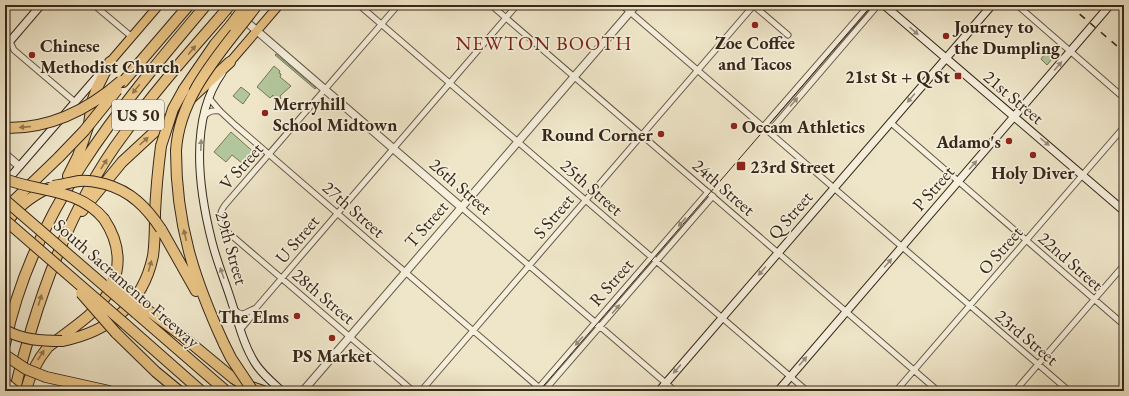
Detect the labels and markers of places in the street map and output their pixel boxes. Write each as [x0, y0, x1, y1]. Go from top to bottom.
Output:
place label: Journey to the Dumpling [952, 15, 1061, 59]
marker: Zoe Coffee and Tacos [750, 20, 760, 30]
place label: Zoe Coffee and Tacos [715, 31, 795, 75]
marker: Journey to the Dumpling [941, 31, 951, 41]
place label: Chinese Methodist Church [40, 34, 180, 78]
marker: Chinese Methodist Church [27, 50, 37, 60]
place label: 21st St + Q St [845, 65, 950, 88]
marker: 21st St + Q St [953, 71, 963, 81]
place label: Merryhill School Midtown [273, 92, 397, 136]
marker: Merryhill School Midtown [260, 108, 270, 118]
place label: Occam Athletics [742, 115, 865, 138]
marker: Occam Athletics [729, 121, 739, 131]
place label: Round Corner [542, 123, 654, 146]
marker: Round Corner [656, 129, 666, 139]
place label: Adamo's [935, 130, 1001, 153]
marker: Adamo's [1004, 136, 1014, 146]
marker: Holy Diver [1028, 150, 1038, 160]
place label: 23rd Street [750, 155, 835, 178]
marker: 23rd Street [735, 160, 747, 172]
place label: Holy Diver [991, 161, 1075, 184]
place label: The Elms [218, 305, 289, 328]
marker: The Elms [292, 311, 302, 321]
marker: PS Market [327, 333, 337, 343]
place label: PS Market [292, 344, 372, 367]

